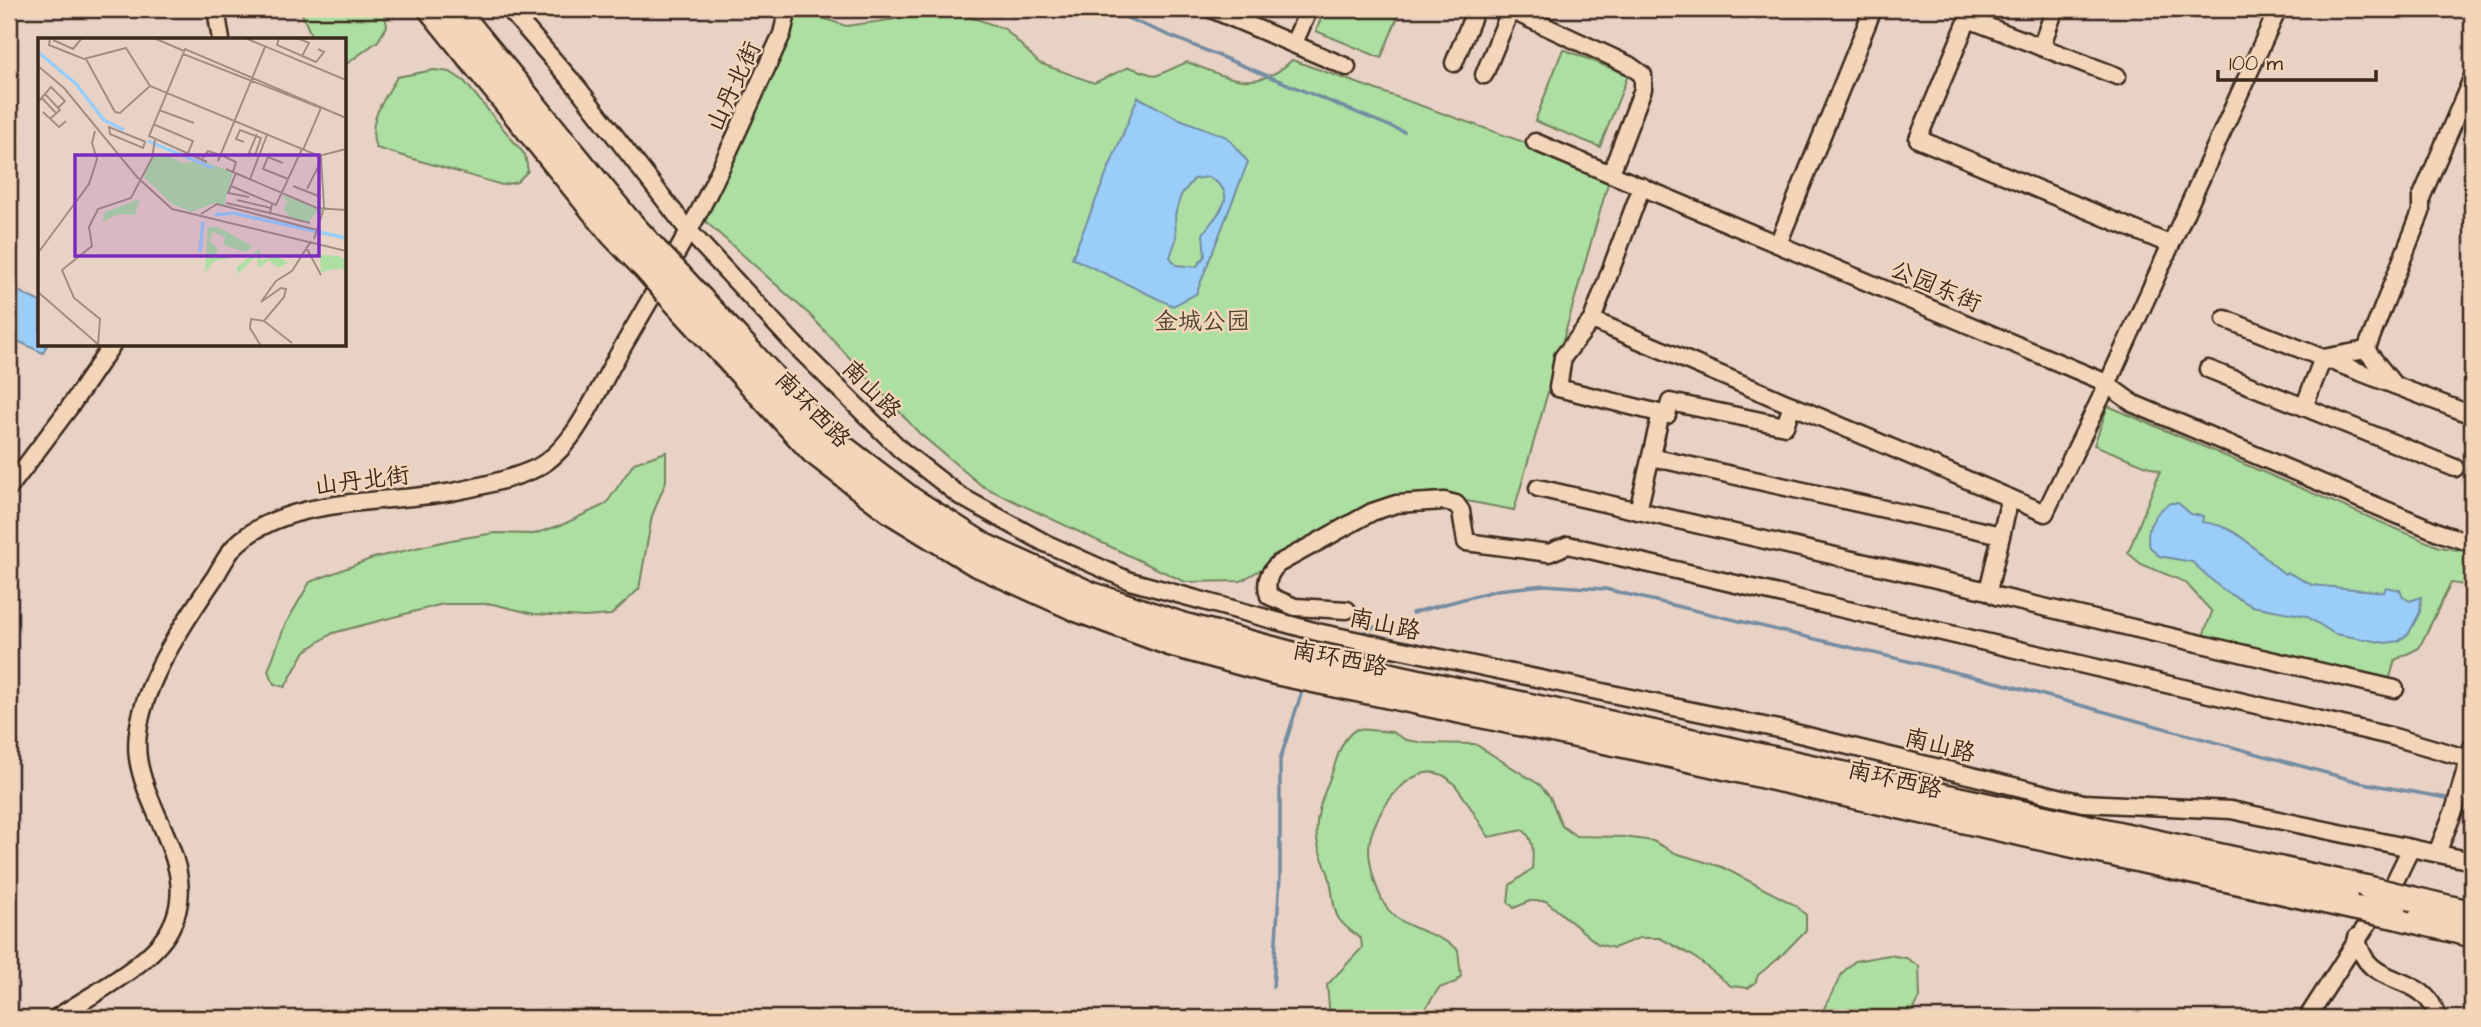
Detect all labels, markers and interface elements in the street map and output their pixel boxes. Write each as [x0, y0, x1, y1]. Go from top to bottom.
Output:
street label: 山丹北街 [698, 36, 770, 137]
inset map [38, 38, 346, 346]
scale bar [2218, 38, 2376, 82]
text: 100 m [2229, 49, 2284, 78]
street label: 公园东街 [1885, 253, 1986, 321]
park label: 金城公园 [1154, 305, 1250, 339]
street label: 南山路 [834, 352, 909, 427]
street label: 南环西路 [767, 363, 858, 456]
street label: 山丹北街 [312, 458, 412, 504]
street label: 南山路 [1346, 601, 1424, 649]
street label: 南环西路 [1289, 633, 1390, 685]
street label: 南山路 [1901, 721, 1979, 771]
street label: 南环西路 [1844, 753, 1945, 807]

